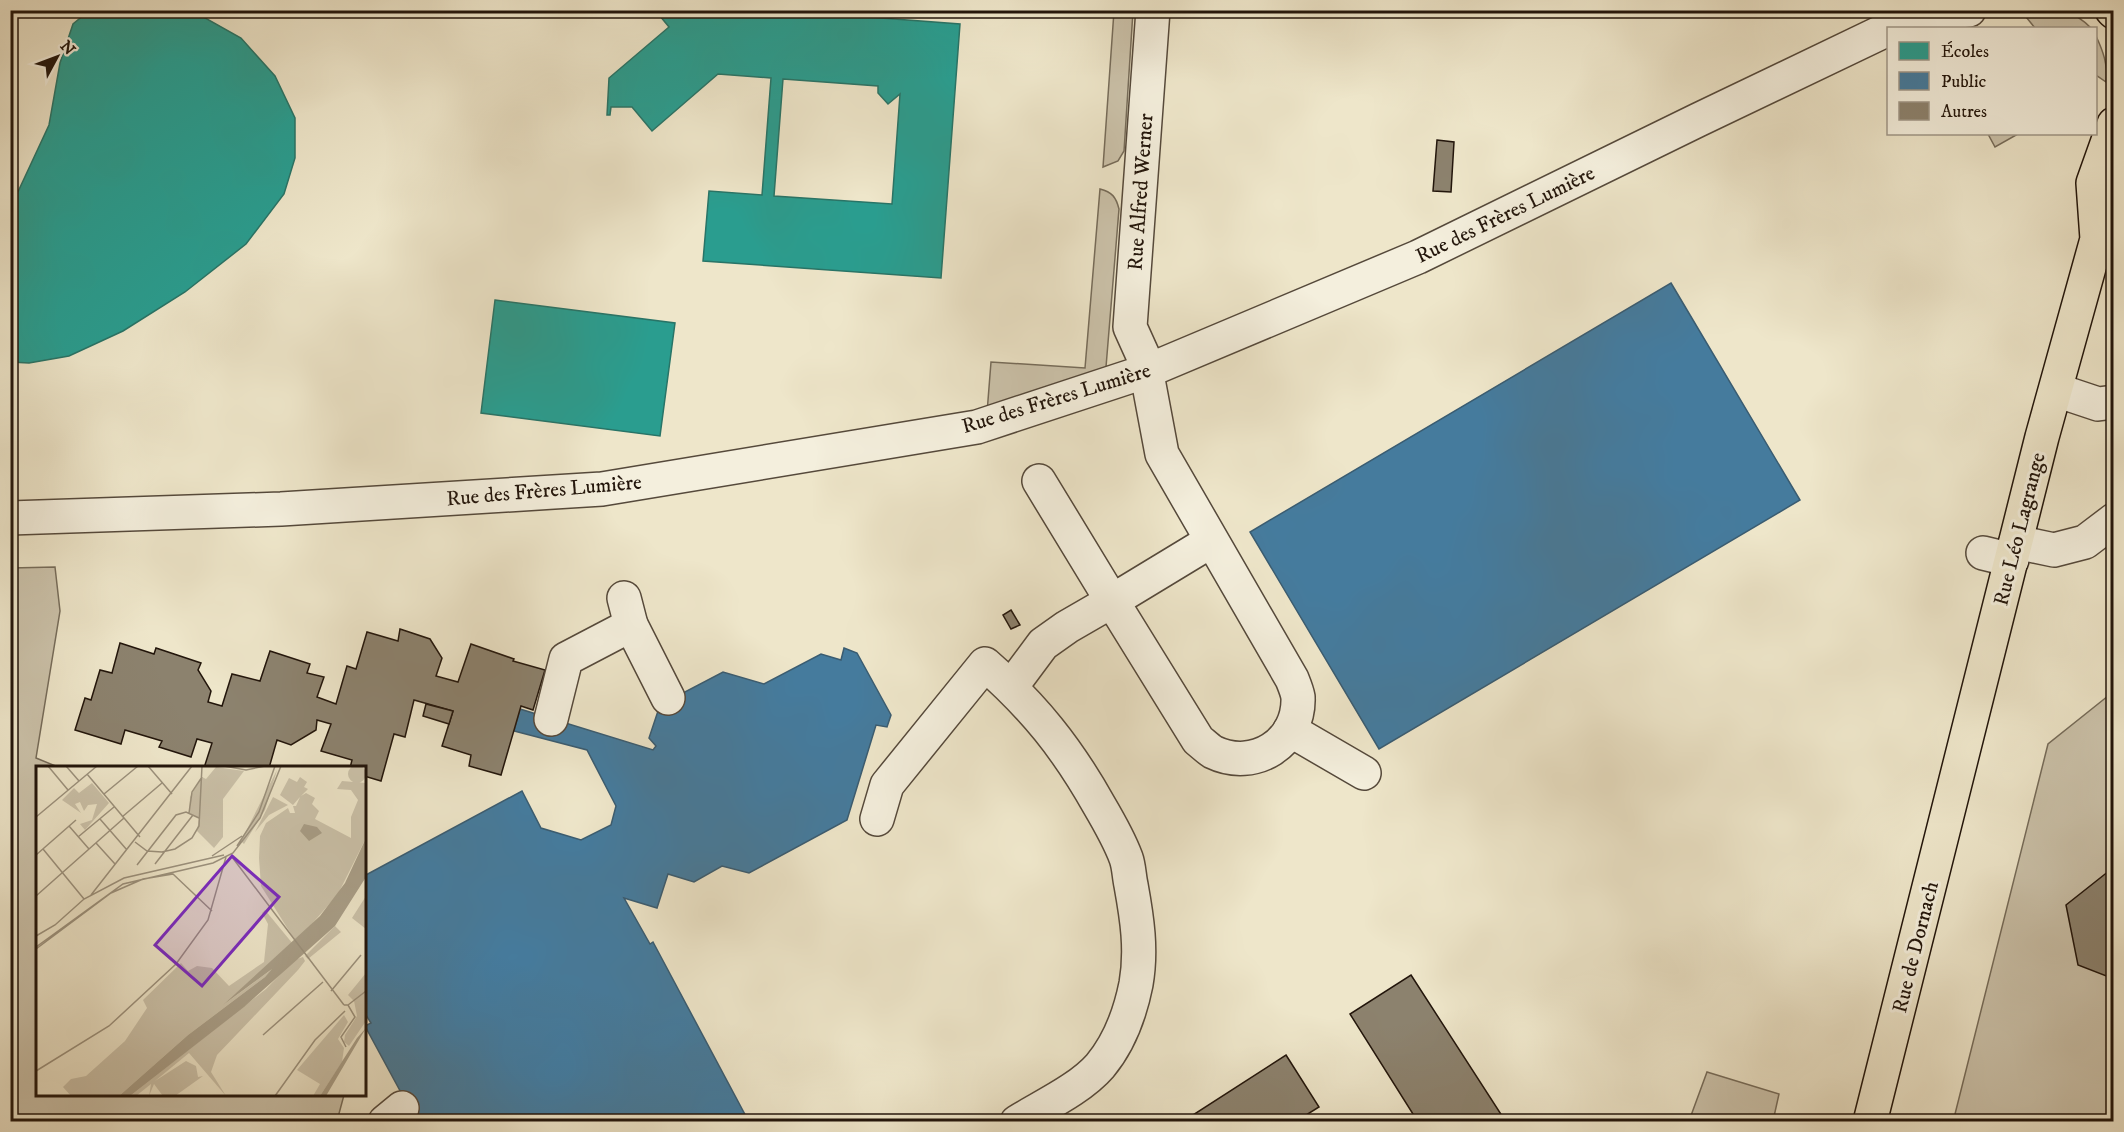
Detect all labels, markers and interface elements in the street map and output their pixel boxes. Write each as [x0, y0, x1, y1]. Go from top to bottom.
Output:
north arrow [27, 27, 87, 87]
legend [1887, 27, 2097, 135]
text: N [56, 36, 79, 59]
text: Écoles [1941, 41, 1989, 63]
text: Public [1941, 71, 1987, 93]
text: Autres [1941, 101, 1987, 123]
street label: Rue Alfred Werner [1123, 113, 1159, 271]
street label: Rue des Frères Lumière [1412, 160, 1600, 270]
street label: Rue des Frères Lumière [959, 358, 1154, 440]
street label: Rue Léo Lagrange [1988, 450, 2052, 608]
street label: Rue des Frères Lumière [445, 469, 643, 512]
inset map [36, 766, 366, 1096]
street label: Rue de Dornach [1887, 879, 1945, 1016]

